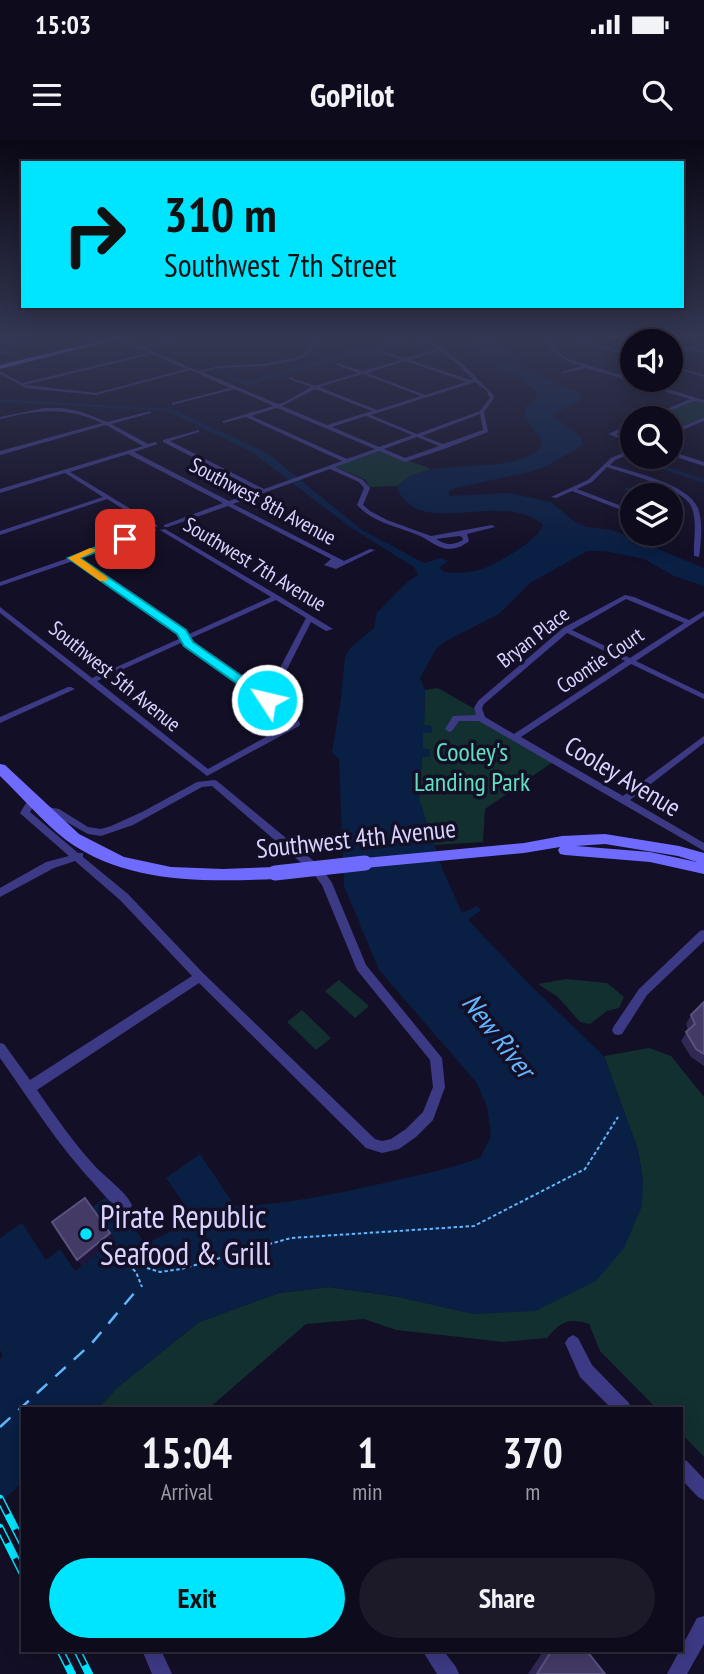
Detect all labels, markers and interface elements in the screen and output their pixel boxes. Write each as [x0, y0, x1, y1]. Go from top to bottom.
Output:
text: 15:03 [35, 8, 91, 41]
text: GoPilot [310, 74, 394, 116]
icon: menu [28, 76, 66, 114]
icon: search [638, 76, 676, 114]
text: 310 m [164, 182, 277, 246]
icon: right [49, 189, 140, 280]
text: Southwest 7th Street [164, 244, 397, 286]
map controls [620, 329, 683, 546]
button: sound [620, 329, 683, 392]
button: search [620, 406, 683, 469]
street label: Southwest 8th Avenue [185, 451, 341, 551]
button: layers [620, 483, 683, 546]
pin [95, 509, 155, 569]
street label: Southwest 7th Avenue [179, 511, 331, 617]
icon: arrive [106, 520, 144, 558]
street label: Bryan Place [492, 600, 574, 674]
street label: Southwest 5th Avenue [44, 615, 186, 737]
street label: Coontie Court [551, 621, 649, 699]
position arrow [230, 663, 304, 737]
street label: Cooley Avenue [559, 728, 687, 824]
park label: Cooley's Landing Park [414, 735, 530, 798]
street label: Southwest 4th Avenue [255, 811, 457, 865]
water label: New River [454, 985, 546, 1088]
place label: Pirate Republic Seafood & Grill [100, 1195, 271, 1274]
marker: Pirate Republic Seafood & Grill [78, 1226, 94, 1242]
text: 15:04 [141, 1425, 232, 1480]
text: 1 [357, 1425, 377, 1480]
text: 370 [503, 1425, 563, 1480]
text: Arrival [161, 1477, 213, 1506]
text: min [352, 1477, 382, 1506]
text: m [525, 1477, 540, 1506]
button: Exit [49, 1558, 345, 1638]
button: Share [359, 1558, 655, 1638]

